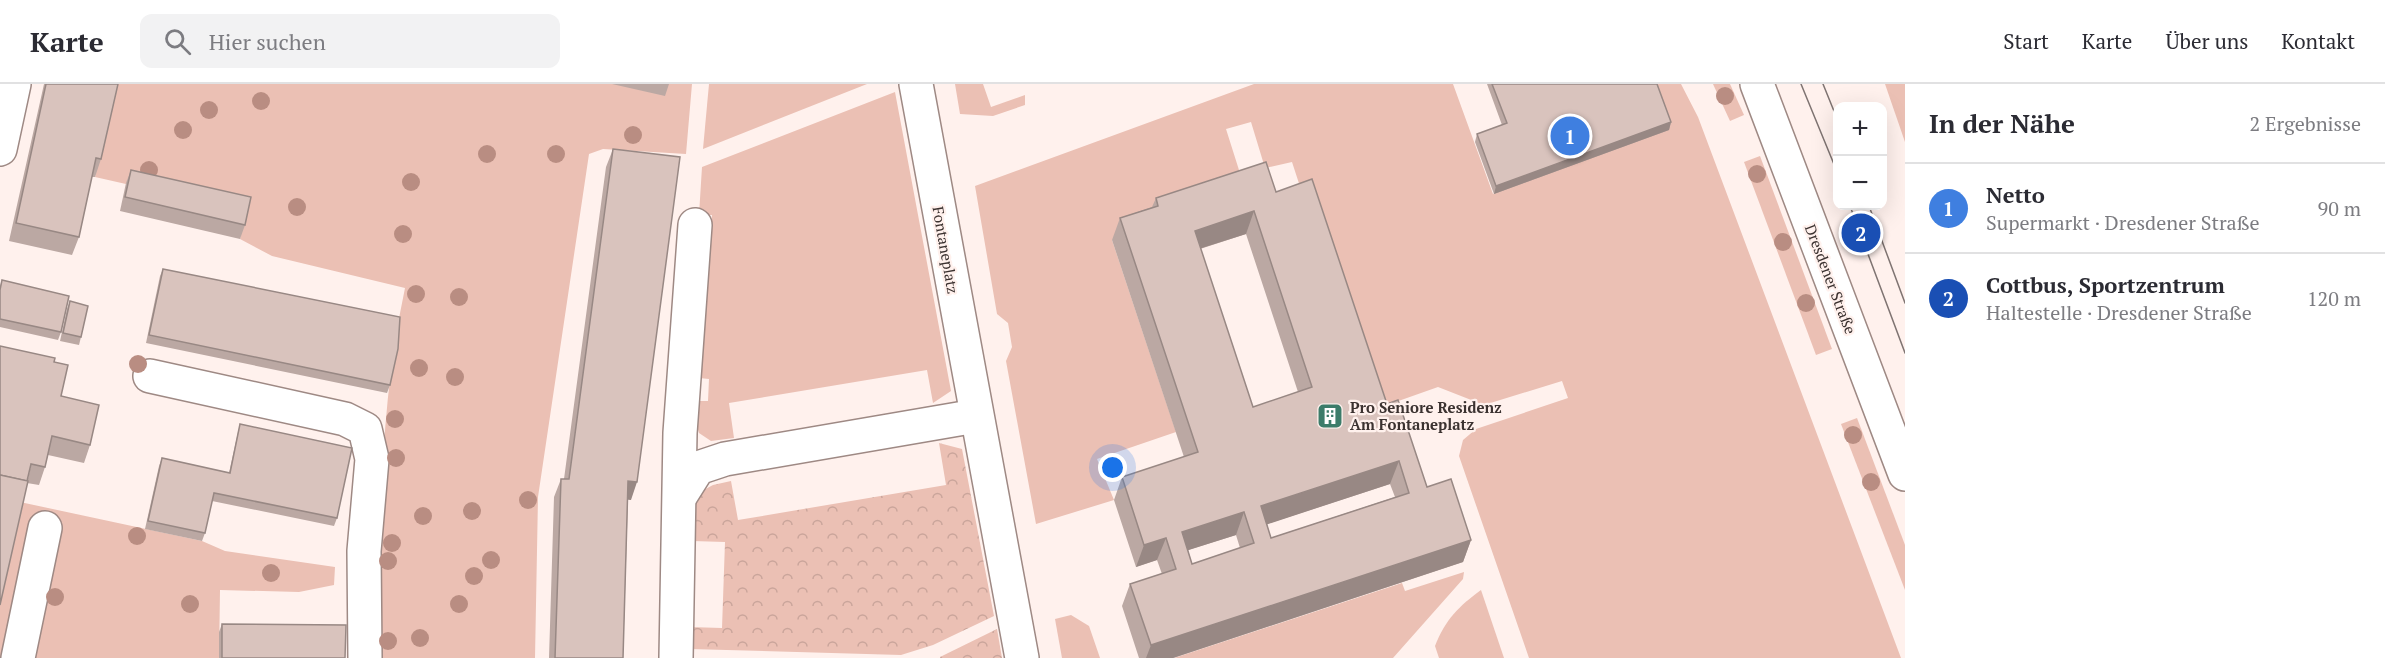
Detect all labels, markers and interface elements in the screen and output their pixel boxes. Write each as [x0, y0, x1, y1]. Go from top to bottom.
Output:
search box [140, 14, 560, 68]
text: Karte [30, 23, 104, 60]
icon: search [161, 25, 194, 58]
text: Hier suchen [209, 27, 326, 56]
text: Start [2003, 27, 2049, 55]
text: Karte [2082, 27, 2132, 55]
text: Über uns [2165, 27, 2248, 55]
text: Kontakt [2281, 27, 2355, 55]
map controls [1833, 102, 1887, 210]
button: + [1833, 102, 1887, 156]
text: In der Nähe [1929, 106, 2075, 140]
text: 2 Ergebnisse [2249, 110, 2361, 137]
pin: 1 [1550, 113, 1590, 158]
button: − [1833, 156, 1887, 210]
text: Netto [1986, 180, 2045, 209]
text: 1 [1943, 195, 1954, 222]
text: 90 m [2318, 195, 2361, 222]
street label: Fontaneplatz [928, 205, 964, 295]
text: Supermarkt · Dresdener Straße [1986, 209, 2260, 236]
pin: 2 [1842, 210, 1880, 256]
street label: Dresdener Straße [1801, 221, 1861, 337]
text: Cottbus, Sportzentrum [1986, 270, 2225, 299]
text: 2 [1943, 285, 1954, 312]
text: 120 m [2307, 285, 2361, 312]
text: Haltestelle · Dresdener Straße [1986, 299, 2252, 326]
place label: Pro Seniore Residenz Am Fontaneplatz [1350, 397, 1502, 434]
building icon: Pro Seniore Residenz Am Fontaneplatz [1315, 401, 1345, 431]
your location [1098, 453, 1127, 482]

